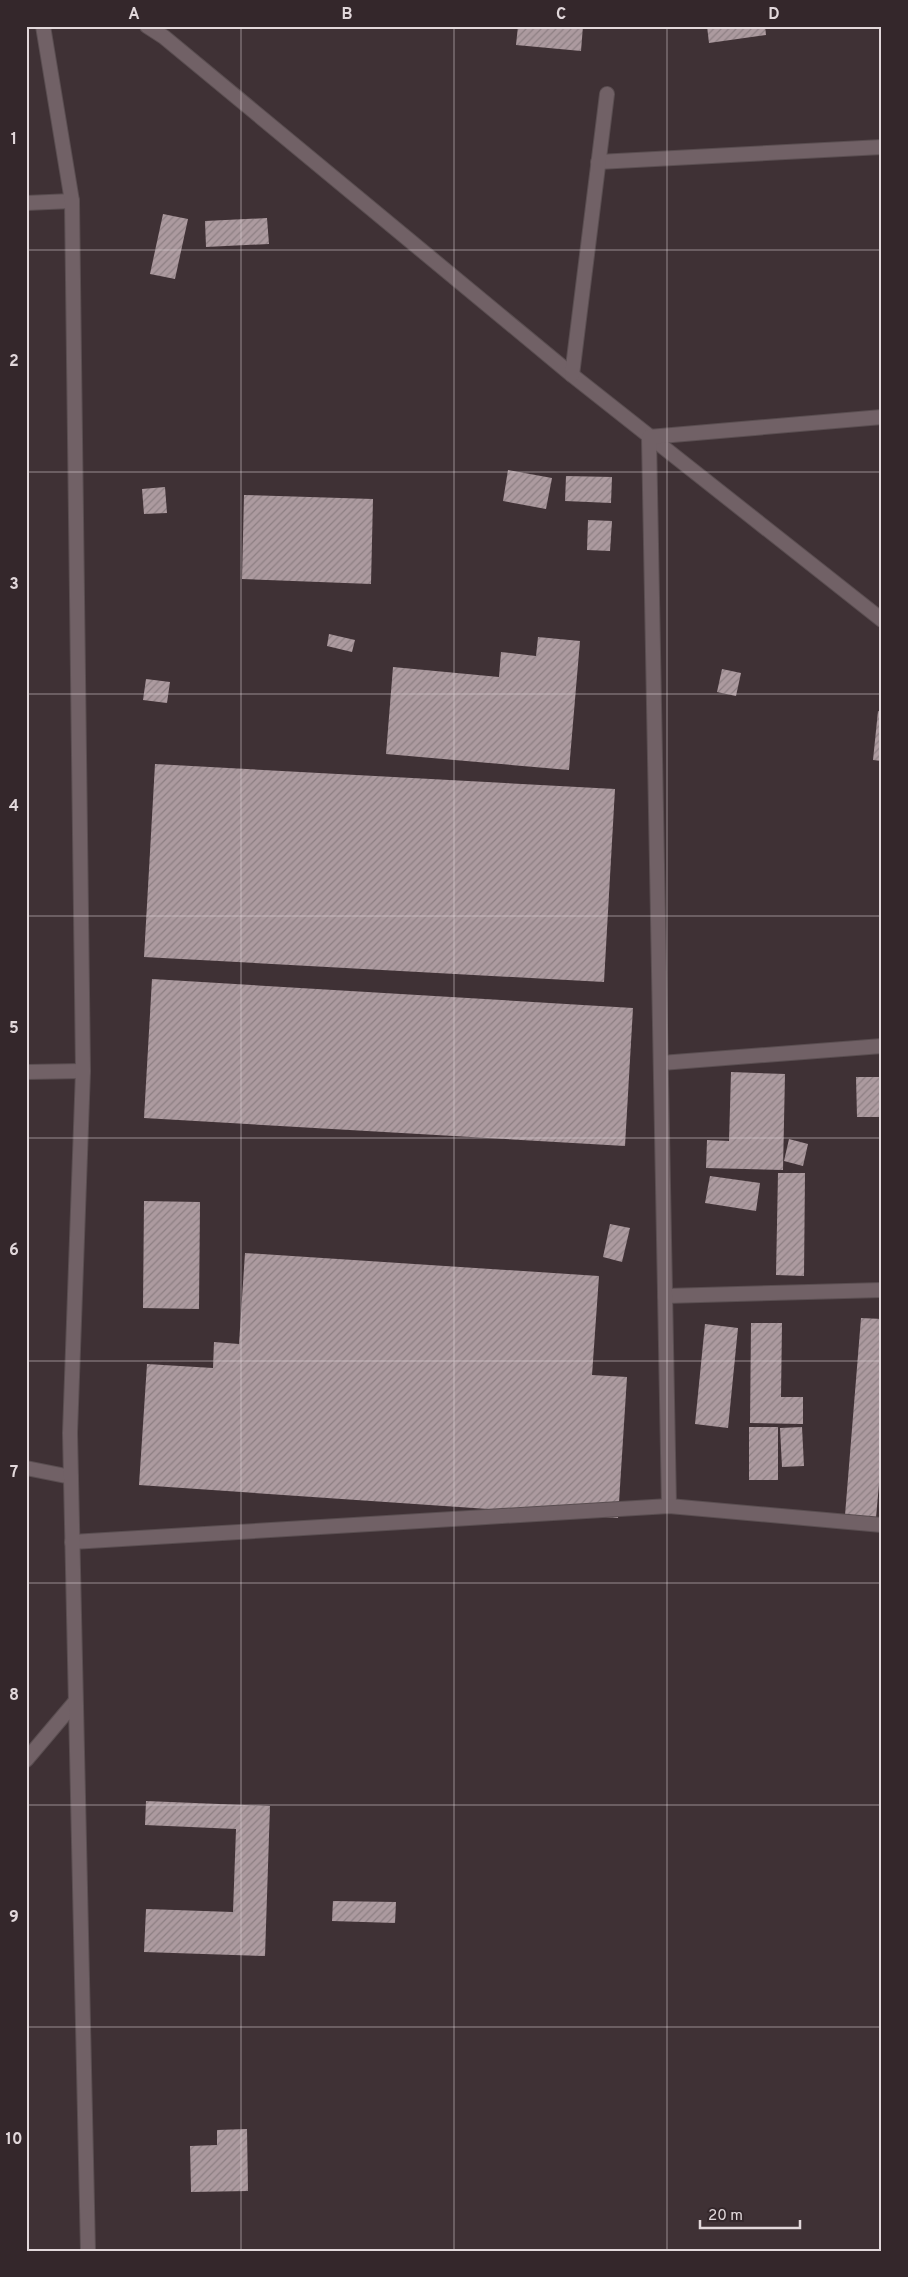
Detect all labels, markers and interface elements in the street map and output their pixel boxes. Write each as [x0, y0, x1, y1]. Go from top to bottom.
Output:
text: A [128, 5, 140, 25]
text: B [341, 5, 353, 25]
text: C [556, 5, 566, 25]
text: D [768, 5, 780, 25]
text: 1 [11, 130, 17, 150]
text: 2 [9, 352, 19, 372]
text: 3 [9, 575, 19, 595]
text: 4 [9, 797, 19, 817]
text: 5 [9, 1019, 19, 1039]
text: 6 [9, 1241, 19, 1261]
text: 7 [10, 1463, 18, 1483]
text: 8 [9, 1686, 19, 1706]
text: 9 [9, 1908, 19, 1928]
text: 10 [6, 2130, 22, 2150]
scale bar [700, 2197, 800, 2229]
text: 20 m [708, 2207, 743, 2226]

